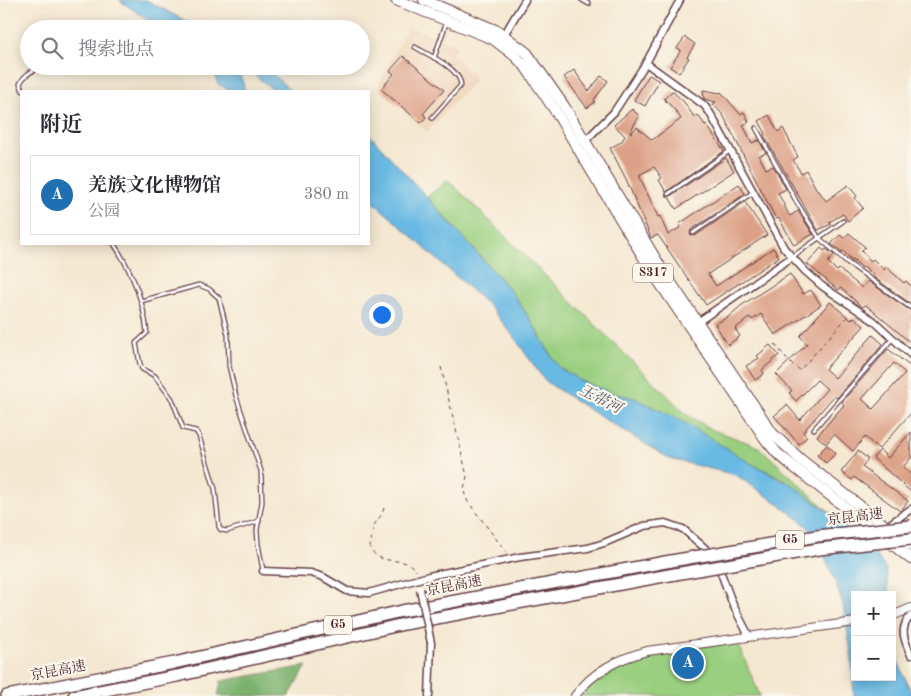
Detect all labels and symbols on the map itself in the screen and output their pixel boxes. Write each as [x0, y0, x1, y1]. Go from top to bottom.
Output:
road number: S317 [633, 264, 673, 282]
your location [369, 302, 395, 328]
water label: 玉带河 [577, 381, 627, 418]
street label: 京昆高速 [826, 506, 884, 527]
road number: G5 [776, 530, 804, 550]
street label: 京昆高速 [425, 573, 483, 598]
road number: G5 [324, 616, 352, 634]
pin: A [672, 644, 704, 682]
street label: 京昆高速 [29, 658, 87, 683]

